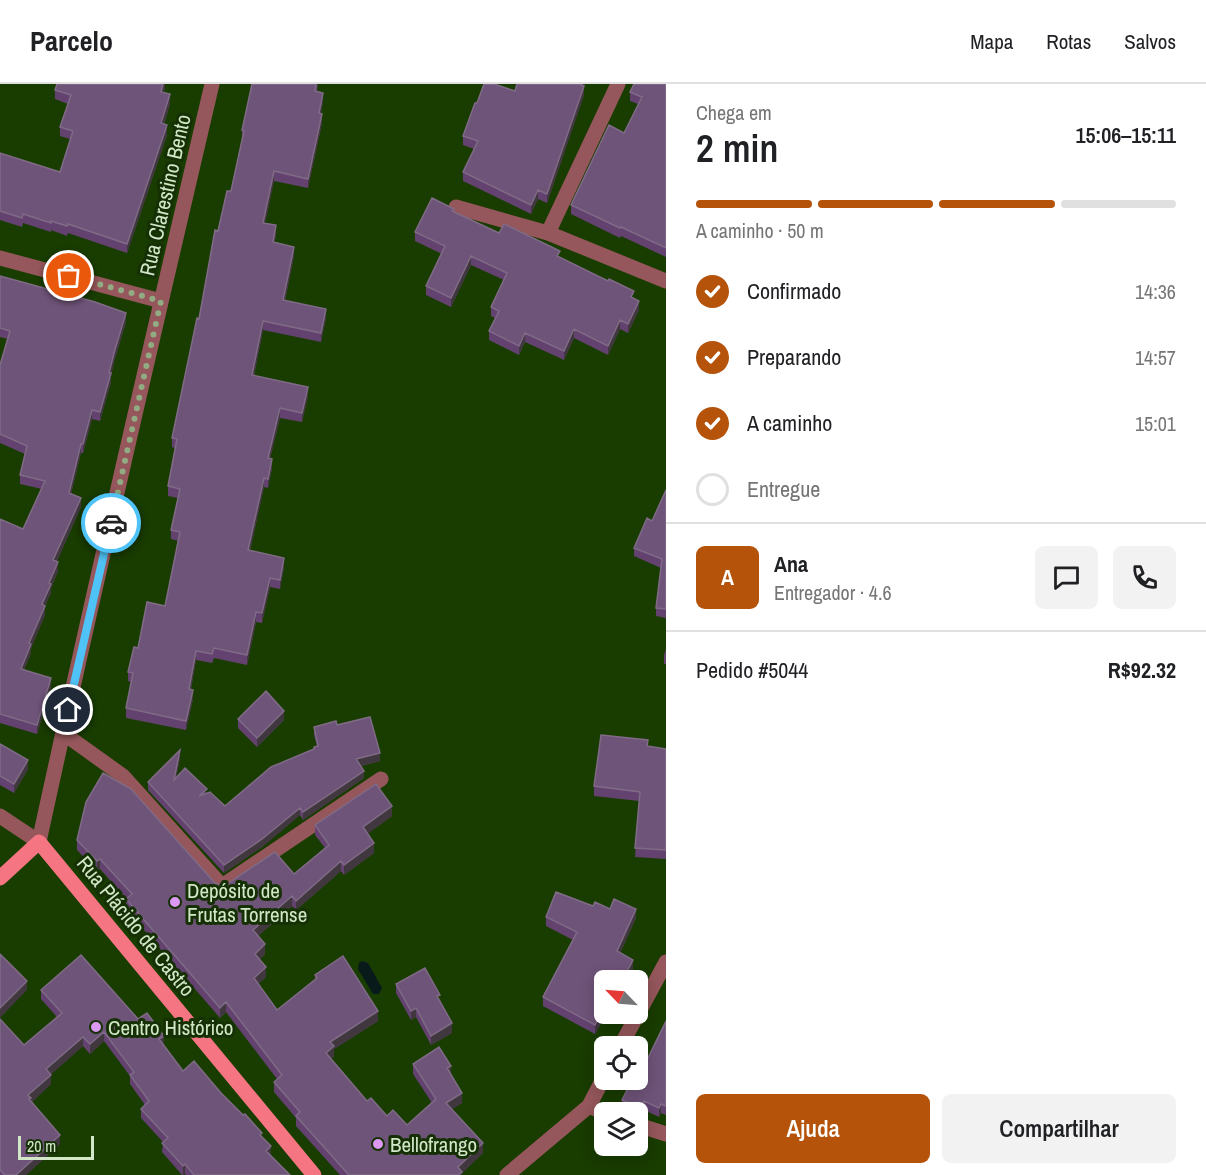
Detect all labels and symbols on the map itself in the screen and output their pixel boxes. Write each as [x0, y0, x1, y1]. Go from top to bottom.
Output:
street label: Rua Clarestino Bento [132, 112, 198, 278]
pin [43, 250, 94, 301]
courier [81, 493, 141, 553]
pin [42, 684, 93, 735]
street label: Rua Plácido de Castro [70, 850, 202, 1002]
place label: Depósito de Frutas Torrense [187, 876, 307, 929]
marker: Depósito de Frutas Torrense [168, 895, 182, 909]
north arrow [594, 970, 648, 1024]
place label: Centro Histórico [108, 1013, 233, 1042]
marker: Centro Histórico [89, 1020, 103, 1034]
place label: Bellofrango [390, 1130, 477, 1159]
scale bar [18, 1133, 94, 1160]
marker: Bellofrango [371, 1137, 385, 1151]

